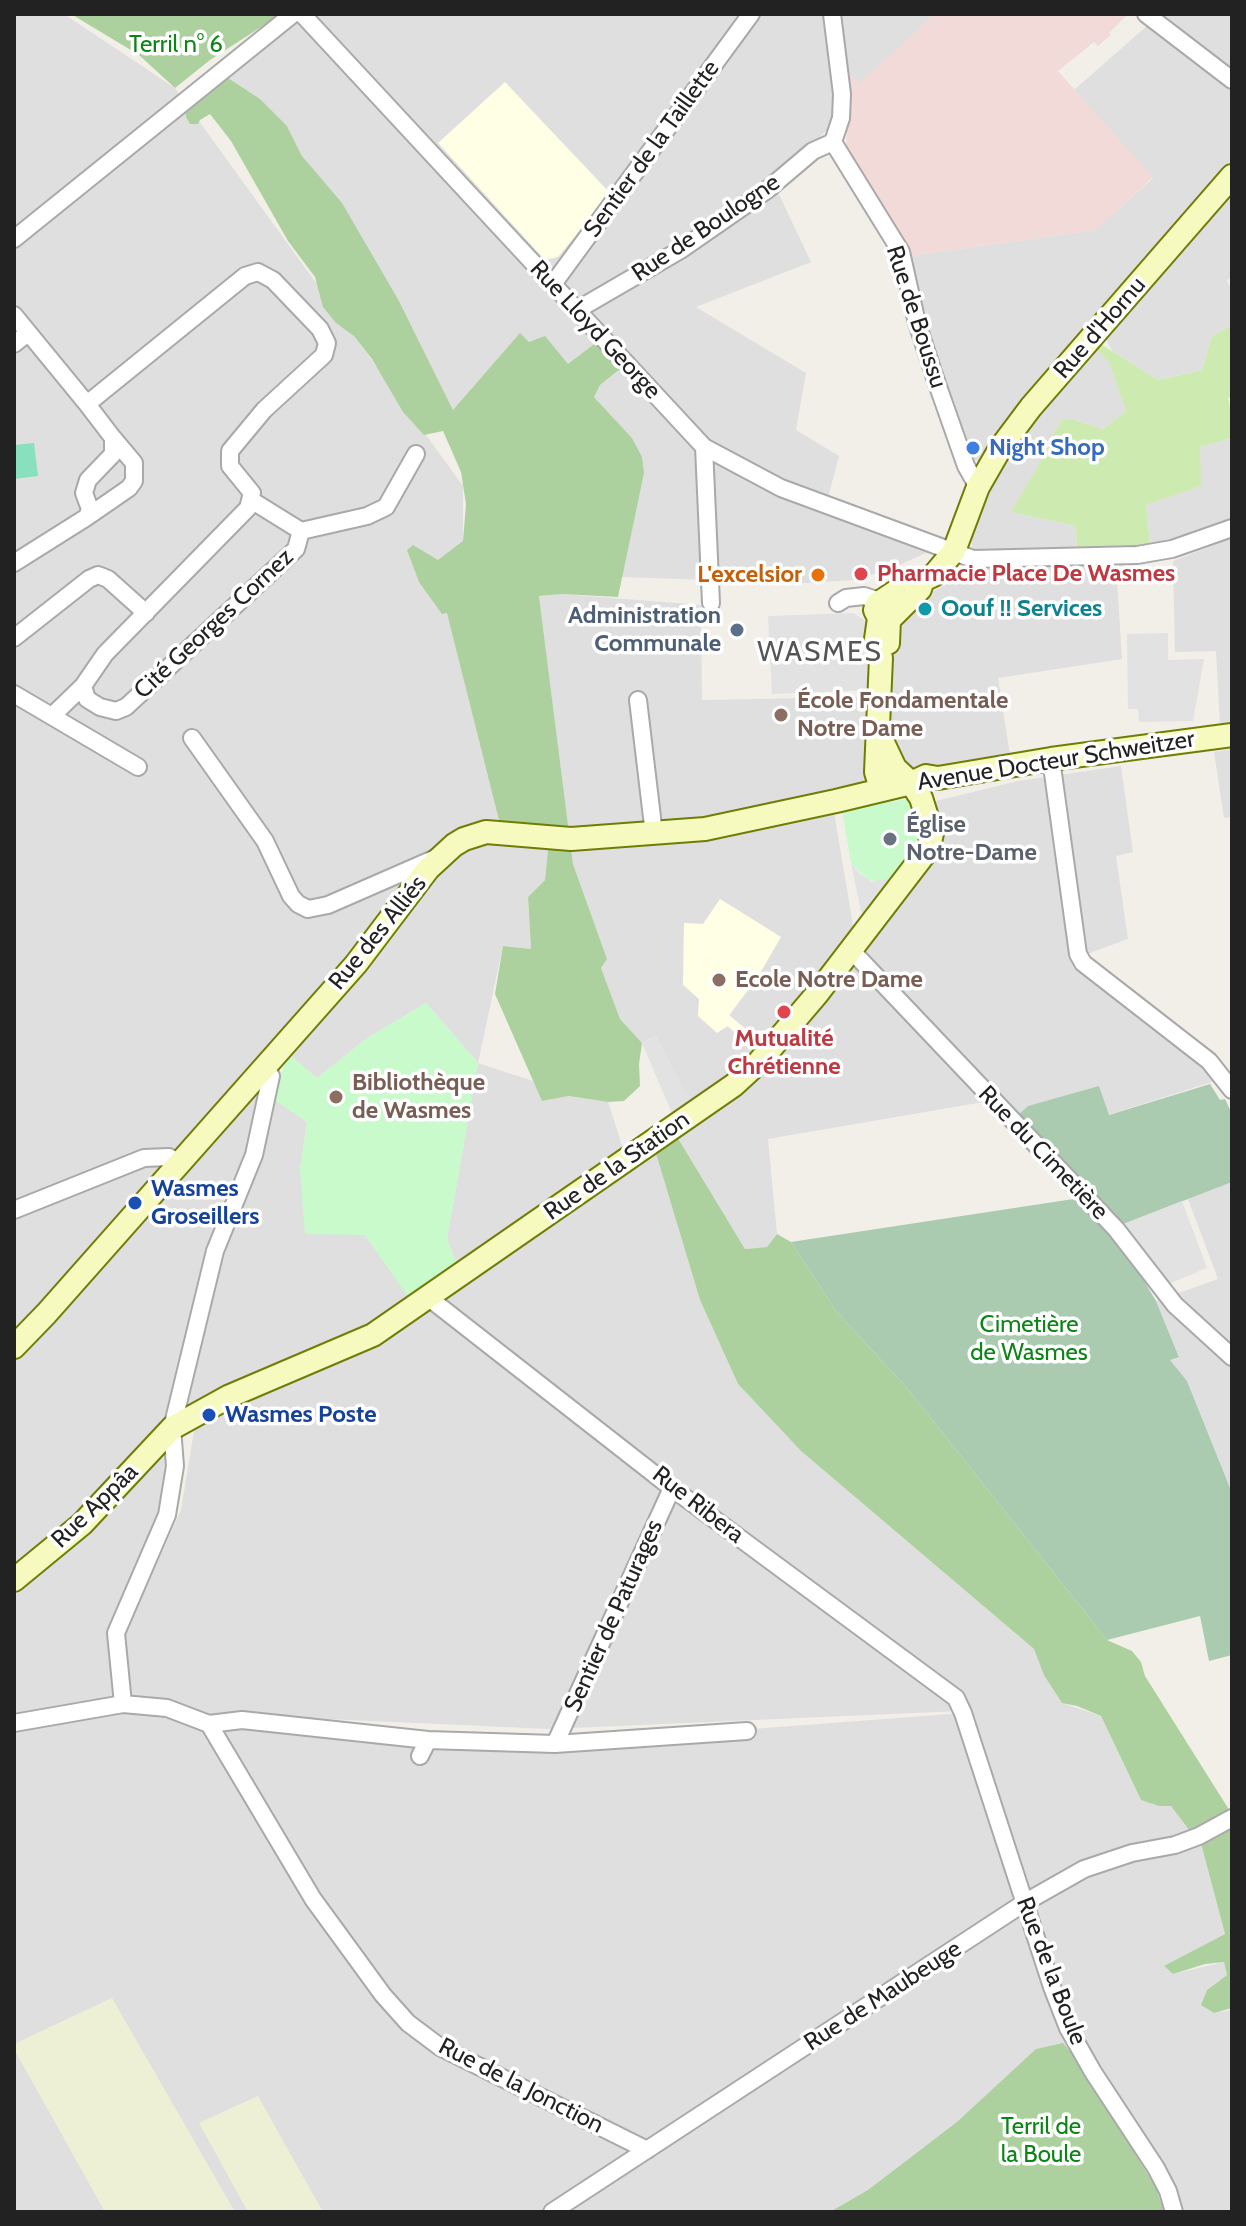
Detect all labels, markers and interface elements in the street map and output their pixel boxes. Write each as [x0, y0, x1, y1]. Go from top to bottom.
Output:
park label: Terril n° 6 [129, 31, 223, 59]
street label: Sentier de la Taillette [578, 55, 726, 243]
street label: Rue de Boulogne [627, 168, 785, 288]
street label: Rue de Boussu [879, 242, 953, 392]
street label: Rue Lloyd George [524, 255, 666, 405]
street label: Rue d'Hornu [1048, 271, 1152, 385]
place label: Night Shop [989, 434, 1105, 462]
marker: Night Shop [964, 439, 982, 457]
street label: Cité Georges Cornez [128, 543, 300, 705]
place label: Pharmacie Place De Wasmes [877, 560, 1175, 588]
place label: L'excelsior [697, 561, 802, 589]
marker: Pharmacie Place De Wasmes [852, 565, 870, 583]
marker: L'excelsior [809, 566, 827, 584]
place label: Oouf !! Services [941, 595, 1102, 623]
marker: Oouf !! Services [916, 600, 934, 618]
place label: Administration Communale [568, 602, 721, 658]
marker: Administration Communale [728, 621, 746, 639]
district label: WASMES [757, 636, 883, 670]
place label: École Fondamentale Notre Dame [797, 687, 1008, 743]
marker: École Fondamentale Notre Dame [772, 706, 790, 724]
street label: Avenue Docteur Schweitzer [915, 725, 1197, 797]
place label: Église Notre-Dame [906, 811, 1037, 867]
marker: Église Notre-Dame [881, 830, 899, 848]
street label: Rue des Alliés [323, 870, 433, 996]
place label: Ecole Notre Dame [735, 966, 923, 994]
marker: Ecole Notre Dame [710, 971, 728, 989]
marker: Mutualité Chrétienne [775, 1003, 793, 1021]
place label: Mutualité Chrétienne [727, 1025, 841, 1081]
place label: Bibliothèque de Wasmes [352, 1069, 485, 1125]
street label: Rue du Cimetière [972, 1080, 1114, 1226]
marker: Bibliothèque de Wasmes [327, 1088, 345, 1106]
street label: Rue de la Station [539, 1105, 695, 1227]
place label: Wasmes Groseillers [151, 1175, 259, 1231]
marker: Wasmes Groseillers [126, 1194, 144, 1212]
park label: Cimetière de Wasmes [970, 1311, 1088, 1367]
place label: Wasmes Poste [225, 1401, 377, 1429]
marker: Wasmes Poste [200, 1406, 218, 1424]
street label: Rue Appâa [46, 1458, 144, 1554]
street label: Rue Ribera [646, 1460, 750, 1550]
street label: Sentier de Paturages [559, 1515, 669, 1717]
street label: Rue de la Boule [1010, 1893, 1092, 2049]
street label: Rue de Maubeuge [799, 1935, 967, 2057]
street label: Rue de la Jonction [434, 2032, 608, 2140]
park label: Terril de la Boule [1001, 2113, 1081, 2169]

